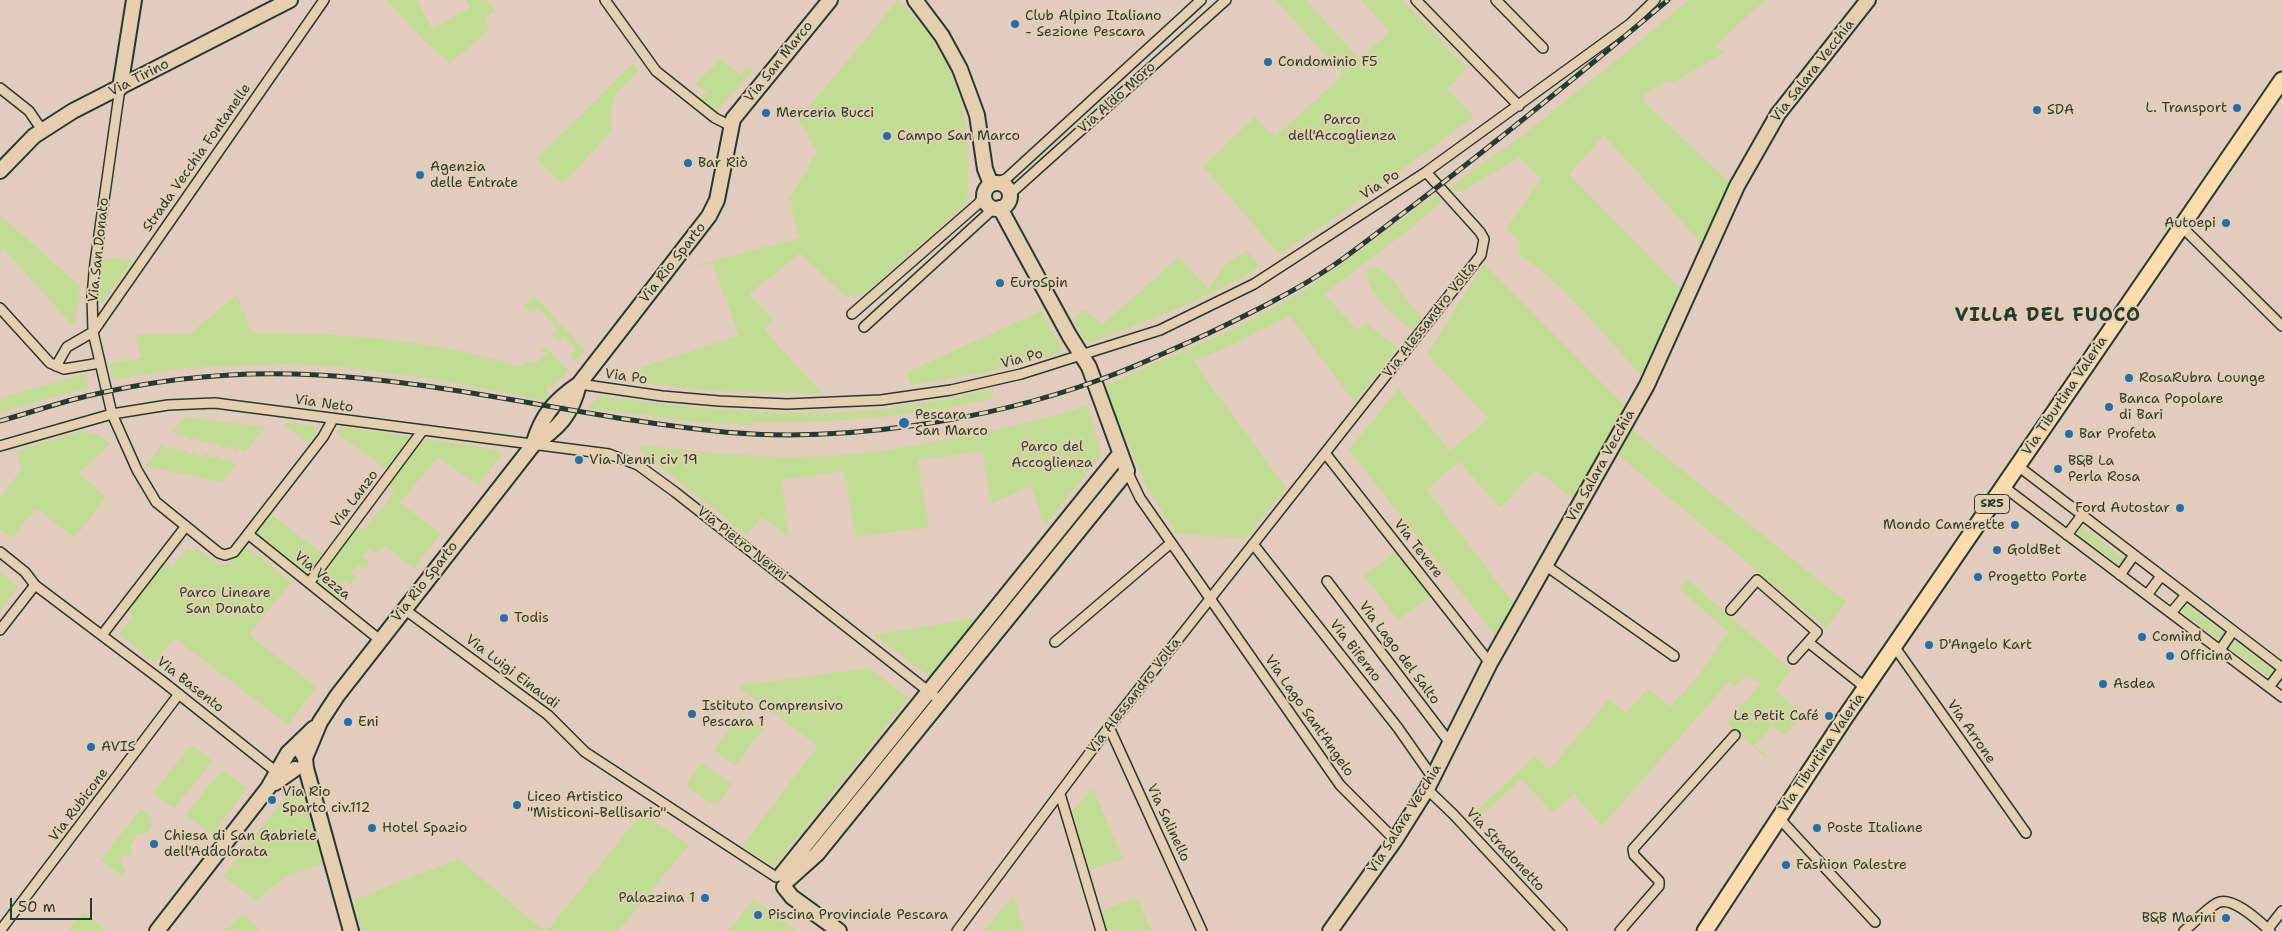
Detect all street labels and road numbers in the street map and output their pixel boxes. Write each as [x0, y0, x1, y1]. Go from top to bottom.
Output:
street label: Via Salara Vecchia [1768, 16, 1858, 126]
street label: Via San Marco [741, 18, 817, 106]
street label: Via Tirino [106, 56, 172, 100]
street label: Via Aldo Moro [1075, 59, 1159, 137]
street label: Strada Vecchia Fontanelle [139, 81, 255, 235]
street label: Via Po [1357, 167, 1403, 203]
street label: Via San Donato [85, 197, 113, 303]
street label: Via Rio Sparto [636, 219, 710, 307]
street label: Via Alessandro Volta [1380, 259, 1480, 381]
street label: Via Tiburtina Valeria [2019, 333, 2111, 459]
street label: Via Po [999, 345, 1045, 373]
street label: Via Po [604, 366, 648, 388]
street label: Via Neto [294, 392, 354, 416]
street label: Via Salara Vecchia [1563, 407, 1639, 525]
street label: Via Lanzo [328, 467, 382, 531]
road number: SR5 [1974, 494, 2010, 514]
street label: Via Pietro Nenni [693, 503, 791, 585]
street label: Via Tevere [1390, 516, 1446, 582]
street label: Via Rio Sparto [388, 538, 462, 626]
street label: Via Vezza [290, 548, 354, 604]
street label: Via Lago del Salto [1355, 598, 1443, 708]
street label: Via Biferno [1326, 617, 1384, 685]
street label: Via Luigi Einaudi [462, 631, 562, 713]
street label: Via Alessandro Volta [1084, 635, 1184, 757]
street label: Via Lago Sant'Angelo [1261, 652, 1357, 780]
street label: Via Basento [153, 654, 227, 716]
street label: Via Tiburtina Valeria [1776, 690, 1868, 816]
street label: Via Arrone [1943, 697, 1999, 767]
street label: Via Salara Vecchia [1365, 761, 1445, 877]
street label: Via Rubicone [46, 765, 112, 845]
street label: Via Salinello [1143, 781, 1193, 865]
street label: Via Stradonetto [1462, 805, 1548, 895]

